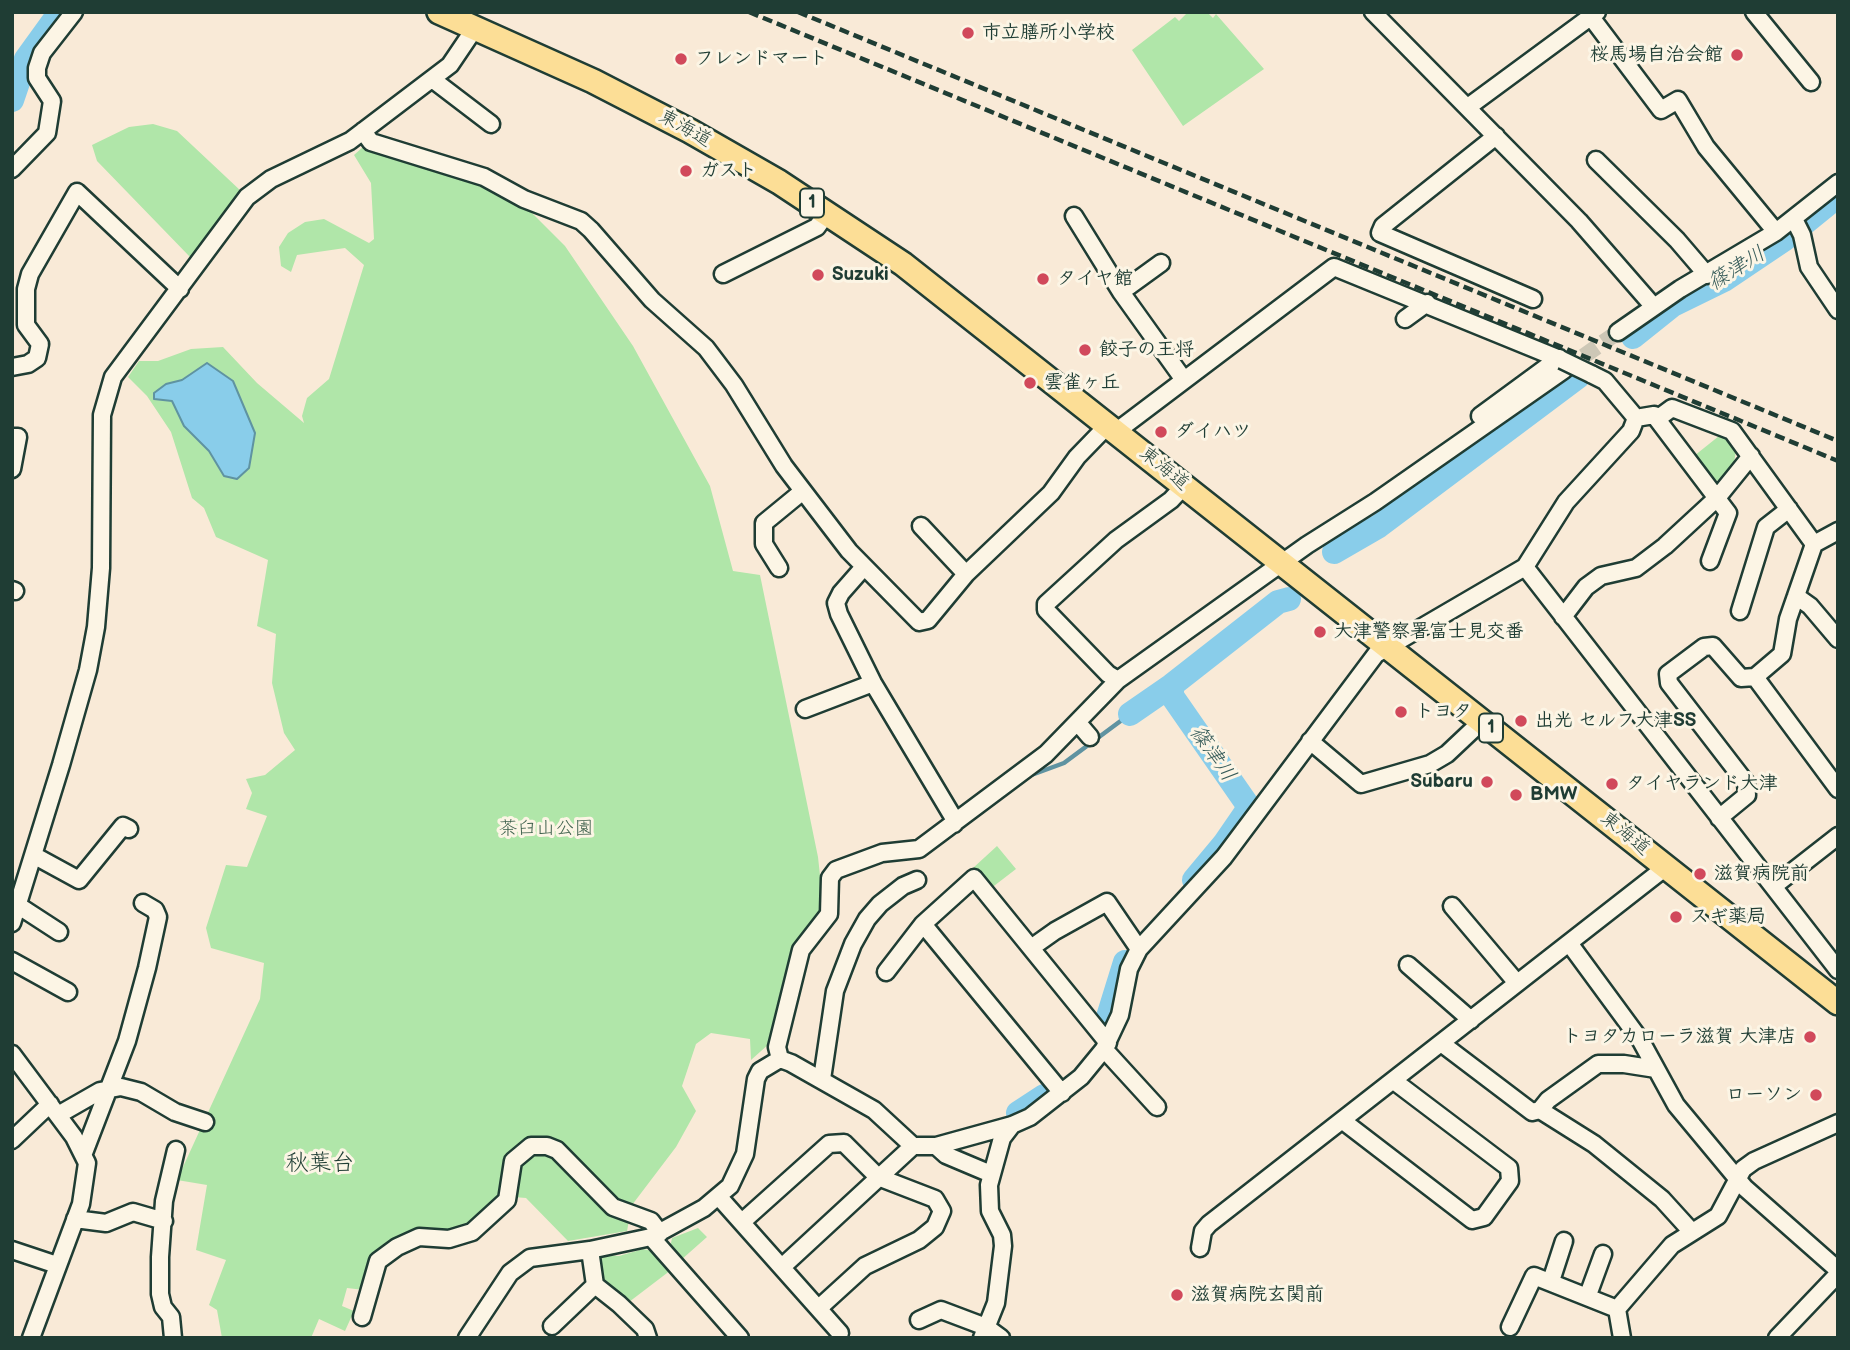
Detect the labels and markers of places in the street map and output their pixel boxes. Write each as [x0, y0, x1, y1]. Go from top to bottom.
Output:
place label: 市立膳所小学校 [982, 22, 1115, 44]
marker: 市立膳所小学校 [960, 25, 976, 41]
place label: 桜馬場自治会館 [1590, 44, 1723, 66]
marker: 桜馬場自治会館 [1729, 47, 1745, 63]
place label: フレンドマート [695, 48, 828, 70]
marker: フレンドマート [673, 51, 689, 67]
place label: ガスト [700, 160, 757, 182]
marker: ガスト [678, 163, 694, 179]
place label: Suzuki [832, 264, 889, 286]
marker: Suzuki [810, 267, 826, 283]
place label: タイヤ館 [1057, 268, 1133, 290]
marker: タイヤ館 [1035, 271, 1051, 287]
place label: 餃子の王将 [1099, 339, 1194, 361]
marker: 餃子の王将 [1077, 342, 1093, 358]
place label: 雲雀ヶ丘 [1044, 372, 1120, 394]
marker: 雲雀ヶ丘 [1022, 375, 1038, 391]
place label: ダイハツ [1175, 421, 1251, 443]
marker: ダイハツ [1153, 424, 1169, 440]
place label: 大津警察署富士見交番 [1334, 621, 1524, 643]
marker: 大津警察署富士見交番 [1312, 624, 1328, 640]
place label: トヨタ [1415, 701, 1472, 723]
marker: トヨタ [1393, 704, 1409, 720]
place label: 出光 セルフ大津SS [1535, 710, 1696, 732]
marker: 出光 セルフ大津SS [1513, 713, 1529, 729]
place label: Subaru [1410, 771, 1473, 793]
place label: タイヤランド大津 [1626, 773, 1778, 795]
marker: Subaru [1479, 774, 1495, 790]
marker: タイヤランド大津 [1604, 776, 1620, 792]
place label: BMW [1530, 784, 1577, 806]
marker: BMW [1508, 787, 1524, 803]
place label: 滋賀病院前 [1714, 863, 1809, 885]
marker: 滋賀病院前 [1692, 866, 1708, 882]
place label: スギ薬局 [1690, 906, 1766, 928]
marker: スギ薬局 [1668, 909, 1684, 925]
place label: トヨタカローラ滋賀 大津店 [1563, 1026, 1796, 1048]
marker: トヨタカローラ滋賀 大津店 [1802, 1029, 1818, 1045]
place label: ローソン [1726, 1084, 1802, 1106]
marker: ローソン [1808, 1087, 1824, 1103]
place label: 滋賀病院玄関前 [1191, 1284, 1324, 1306]
marker: 滋賀病院玄関前 [1169, 1287, 1185, 1303]

